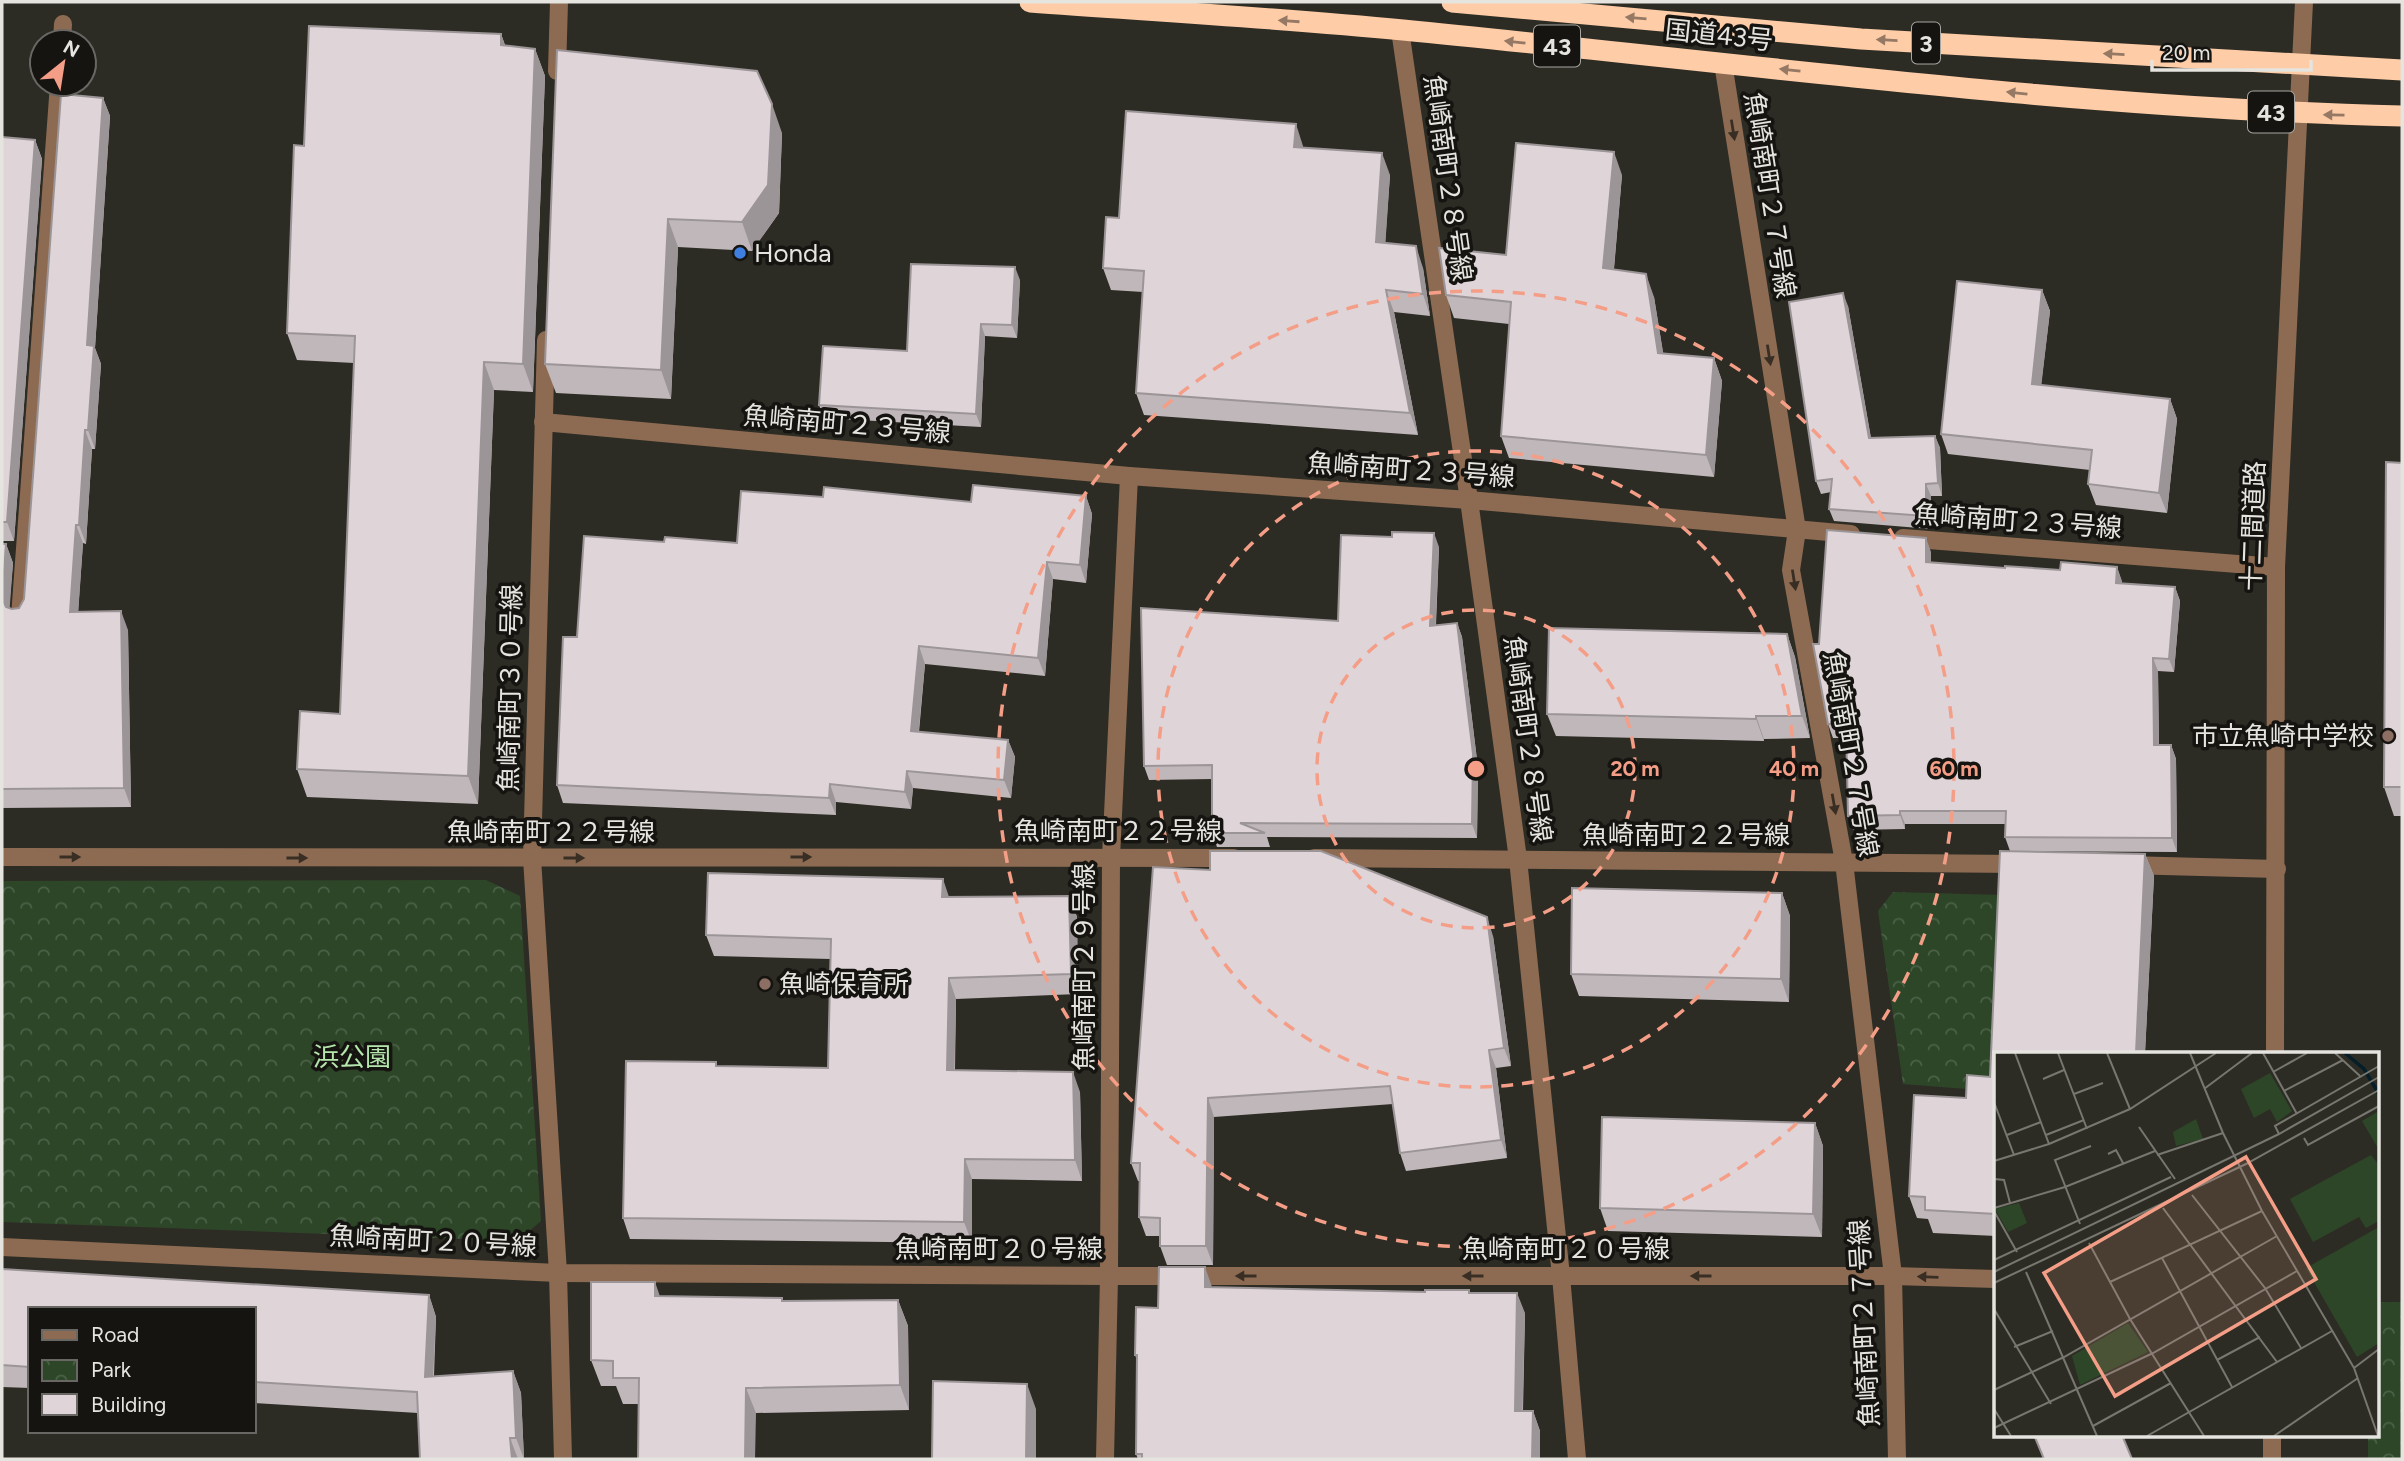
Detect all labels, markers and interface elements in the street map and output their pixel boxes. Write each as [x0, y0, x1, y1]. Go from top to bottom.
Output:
one-way arrow [1625, 12, 1647, 23]
street label: 国道43号 [1663, 13, 1775, 57]
one-way arrow [1277, 15, 1299, 26]
road number: 3 [1912, 23, 1940, 64]
road number: 43 [1534, 26, 1580, 66]
north arrow [28, 28, 98, 98]
scale bar [2152, 28, 2311, 72]
one-way arrow [1876, 34, 1898, 45]
text: N [59, 35, 83, 62]
one-way arrow [1504, 36, 1526, 47]
text: 20 m [2162, 40, 2210, 65]
one-way arrow [2103, 48, 2125, 59]
one-way arrow [1779, 64, 1801, 75]
street label: 魚崎南町２８号線 [1418, 73, 1478, 283]
one-way arrow [2005, 87, 2027, 98]
street label: 魚崎南町２７号線 [1738, 90, 1802, 300]
road number: 43 [2248, 92, 2294, 132]
one-way arrow [2323, 109, 2345, 120]
one-way arrow [1728, 120, 1739, 142]
place label: Honda [754, 237, 832, 269]
marker: Honda [732, 245, 748, 261]
one-way arrow [1764, 344, 1775, 366]
street label: 魚崎南町２３号線 [742, 399, 952, 449]
street label: 魚崎南町２３号線 [1306, 447, 1516, 493]
street label: 十二間道路 [2235, 460, 2271, 592]
street label: 魚崎南町２３号線 [1913, 498, 2123, 544]
one-way arrow [1788, 569, 1799, 591]
street label: 魚崎南町３０号線 [492, 584, 528, 792]
street label: 魚崎南町２８号線 [1498, 634, 1558, 844]
street label: 魚崎南町２７号線 [1817, 649, 1885, 859]
place label: 市立魚崎中学校 [2192, 720, 2374, 752]
marker: 市立魚崎中学校 [2380, 728, 2396, 744]
text: 20 m [1610, 756, 1660, 781]
text: 40 m [1769, 756, 1819, 781]
text: 60 m [1929, 756, 1979, 781]
centre of rings [1464, 757, 1488, 781]
one-way arrow [1828, 793, 1839, 815]
street label: 魚崎南町２２号線 [1014, 815, 1222, 847]
street label: 魚崎南町２２号線 [447, 816, 655, 848]
street label: 魚崎南町２２号線 [1582, 819, 1790, 851]
one-way arrow [59, 851, 81, 863]
one-way arrow [791, 851, 813, 863]
one-way arrow [287, 852, 309, 863]
one-way arrow [563, 852, 585, 864]
street label: 魚崎南町２９号線 [1068, 863, 1100, 1071]
place label: 魚崎保育所 [779, 968, 909, 1000]
marker: 魚崎保育所 [757, 976, 773, 992]
park label: 浜公園 [313, 1041, 391, 1073]
inset map [1994, 1052, 2380, 1436]
street label: 魚崎南町２７号線 [1843, 1218, 1885, 1428]
street label: 魚崎南町２０号線 [328, 1220, 538, 1262]
street label: 魚崎南町２０号線 [895, 1233, 1103, 1265]
street label: 魚崎南町２０号線 [1462, 1233, 1670, 1265]
one-way arrow [1234, 1270, 1256, 1282]
one-way arrow [1462, 1270, 1484, 1282]
one-way arrow [1689, 1270, 1711, 1282]
one-way arrow [1917, 1271, 1939, 1283]
legend [28, 1307, 256, 1433]
text: Road [91, 1322, 139, 1347]
text: Park [91, 1357, 132, 1382]
text: Building [91, 1392, 166, 1417]

